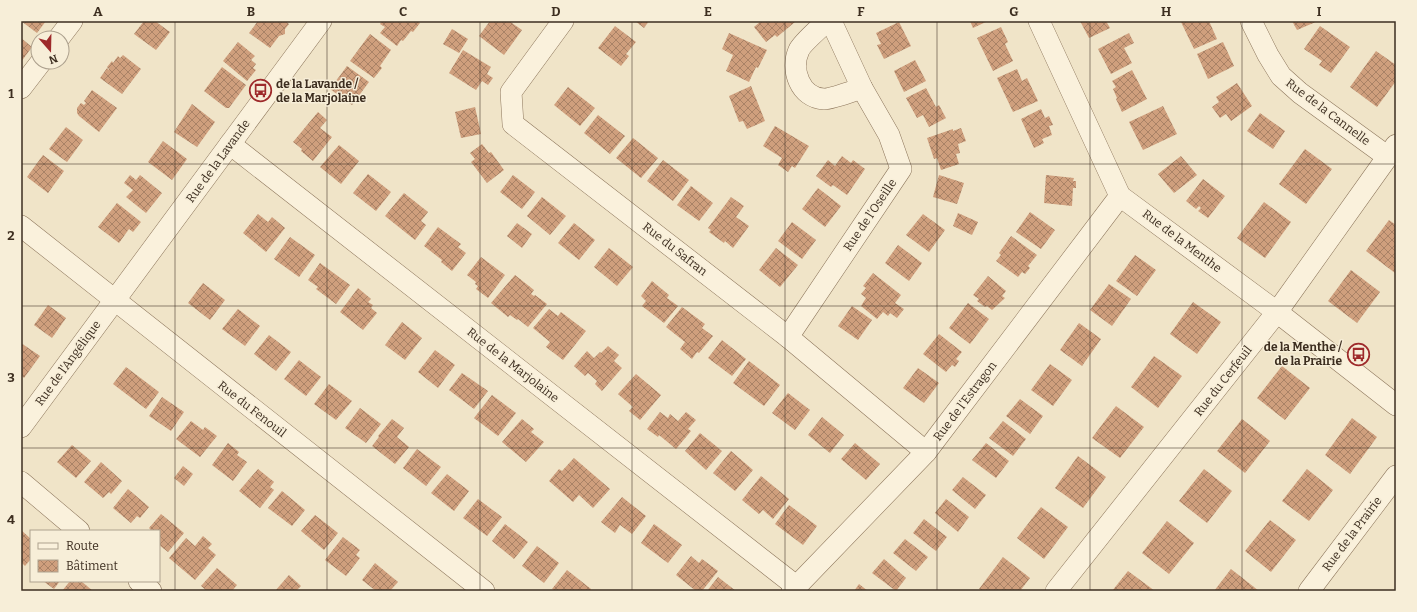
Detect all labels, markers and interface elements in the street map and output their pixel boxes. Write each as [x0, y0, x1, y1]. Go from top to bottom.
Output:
text: A [93, 4, 103, 19]
text: B [247, 4, 255, 19]
text: C [399, 4, 407, 19]
text: D [551, 4, 561, 19]
text: E [704, 4, 712, 19]
text: F [857, 4, 865, 19]
text: G [1009, 4, 1019, 19]
text: H [1161, 4, 1171, 19]
text: I [1317, 4, 1322, 19]
north arrow [30, 30, 70, 70]
text: N [47, 51, 59, 67]
street label: Rue de la Cannelle [1283, 76, 1373, 148]
place label: de la Lavande / de la Marjolaine [276, 77, 367, 106]
bus stop icon: de la Lavande / de la Marjolaine [247, 78, 273, 104]
text: 1 [8, 86, 14, 101]
street label: Rue de la Lavande [183, 117, 253, 205]
street label: Rue de l'Oseille [841, 176, 899, 254]
street label: Rue de la Menthe [1140, 207, 1224, 275]
street label: Rue du Safran [640, 219, 710, 279]
text: 2 [7, 228, 15, 243]
street label: Rue de l'Angélique [32, 318, 104, 408]
street label: Rue de la Marjolaine [464, 325, 562, 405]
place label: de la Menthe / de la Prairie [1264, 340, 1343, 368]
bus stop icon: de la Menthe / de la Prairie [1345, 341, 1371, 367]
street label: Rue du Cerfeuil [1191, 343, 1255, 419]
street label: Rue de l'Estragon [931, 358, 1000, 444]
text: 3 [7, 370, 15, 385]
street label: Rue du Fenouil [215, 378, 289, 440]
street label: Rue de la Prairie [1319, 494, 1385, 574]
text: 4 [7, 512, 15, 527]
legend [30, 530, 160, 582]
text: Route [66, 539, 99, 553]
text: Bâtiment [66, 559, 119, 573]

